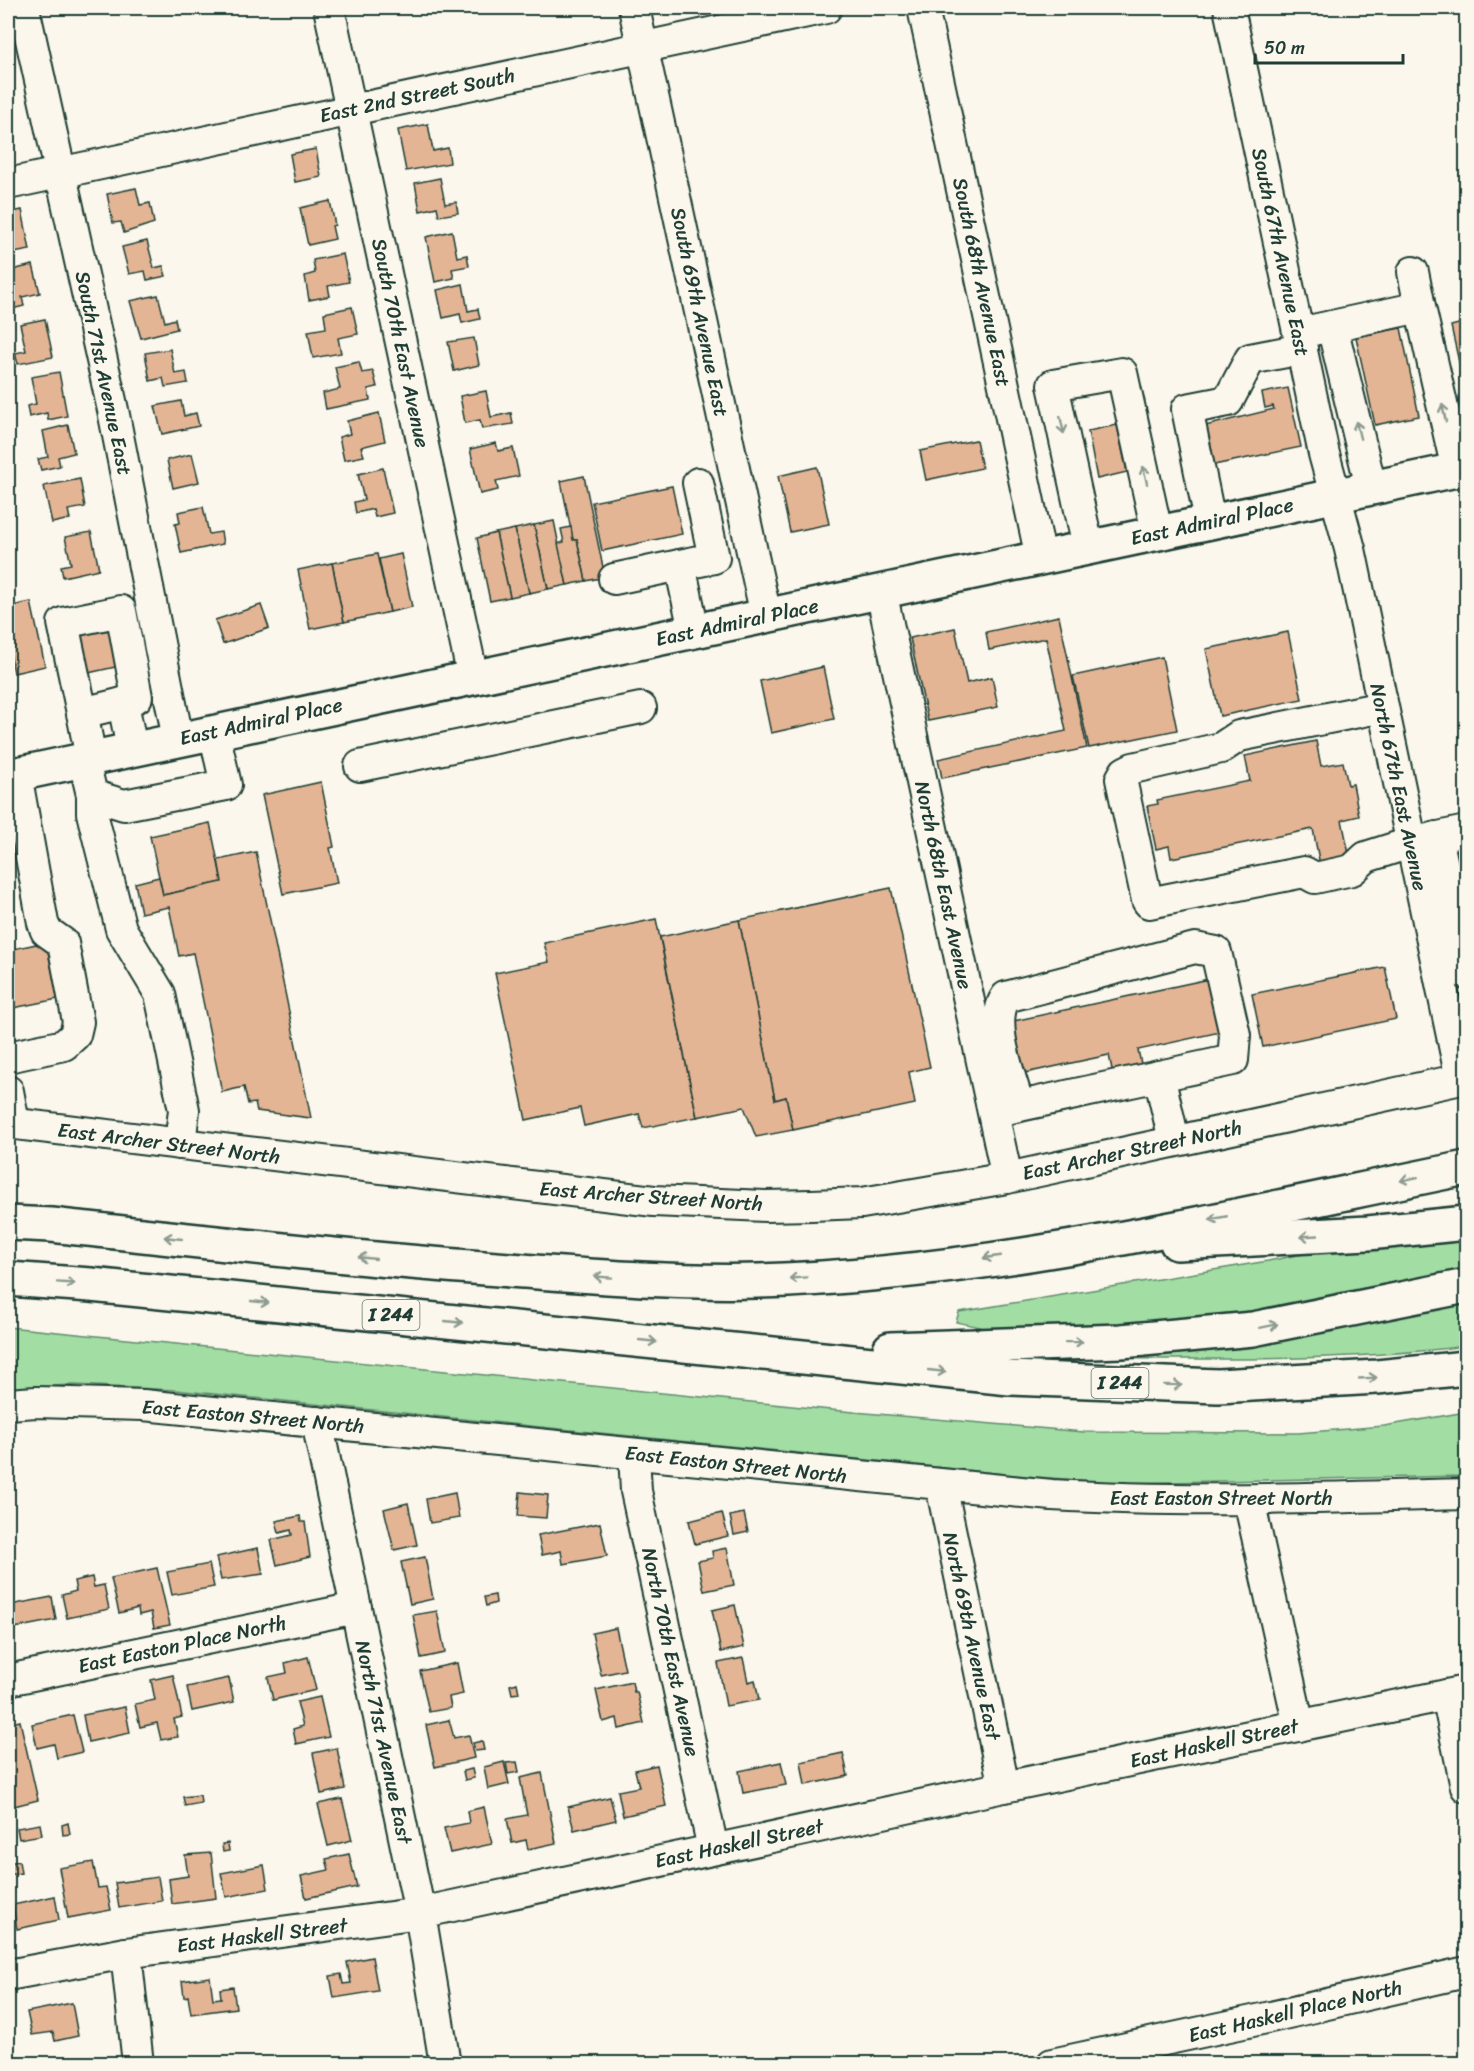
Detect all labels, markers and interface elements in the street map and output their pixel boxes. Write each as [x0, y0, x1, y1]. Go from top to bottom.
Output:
scale bar [1255, 27, 1404, 65]
text: 50 m [1264, 32, 1305, 64]
street label: East 2nd Street South [316, 58, 518, 133]
street label: South 67th Avenue East [1241, 144, 1320, 360]
street label: South 68th Avenue East [942, 174, 1021, 390]
street label: South 69th Avenue East [660, 204, 739, 420]
street label: South 70th East Avenue [361, 235, 440, 451]
street label: South 71st Avenue East [65, 268, 142, 479]
one-way arrow [1438, 403, 1450, 422]
one-way arrow [1056, 416, 1068, 435]
one-way arrow [1352, 421, 1363, 440]
one-way arrow [1138, 466, 1150, 485]
street label: East Admiral Place [1127, 487, 1297, 556]
street label: East Admiral Place [652, 588, 822, 657]
street label: North 67th East Avenue [1359, 680, 1438, 894]
street label: East Admiral Place [176, 687, 346, 756]
street label: North 68th East Avenue [904, 778, 983, 993]
street label: East Archer Street North [1019, 1110, 1245, 1191]
street label: East Archer Street North [56, 1112, 282, 1174]
street label: East Archer Street North [538, 1171, 764, 1222]
one-way arrow [1400, 1174, 1419, 1185]
one-way arrow [1209, 1213, 1228, 1224]
one-way arrow [1300, 1230, 1320, 1241]
one-way arrow [164, 1232, 184, 1243]
one-way arrow [358, 1252, 378, 1263]
one-way arrow [982, 1252, 1002, 1263]
one-way arrow [594, 1271, 614, 1282]
one-way arrow [788, 1273, 808, 1284]
one-way arrow [55, 1278, 75, 1289]
one-way arrow [249, 1297, 269, 1308]
road number: I 244 [362, 1300, 420, 1330]
one-way arrow [443, 1317, 463, 1328]
one-way arrow [1258, 1320, 1278, 1331]
one-way arrow [637, 1336, 657, 1347]
one-way arrow [1064, 1336, 1084, 1348]
one-way arrow [926, 1366, 946, 1377]
road number: I 244 [1092, 1368, 1148, 1398]
one-way arrow [1358, 1372, 1378, 1383]
one-way arrow [1163, 1379, 1183, 1390]
street label: East Easton Street North [140, 1389, 365, 1444]
street label: East Easton Street North [623, 1435, 849, 1494]
street label: East Easton Street North [1110, 1481, 1332, 1516]
street label: North 69th Avenue East [932, 1529, 1011, 1744]
street label: North 70th East Avenue [631, 1544, 710, 1760]
street label: East Easton Place North [75, 1605, 290, 1684]
street label: North 71st Avenue East [345, 1637, 422, 1848]
street label: East Haskell Street [1127, 1708, 1303, 1778]
street label: East Haskell Street [652, 1808, 828, 1878]
street label: East Haskell Street [175, 1908, 350, 1963]
street label: East Haskell Place North [1185, 1970, 1405, 2053]

